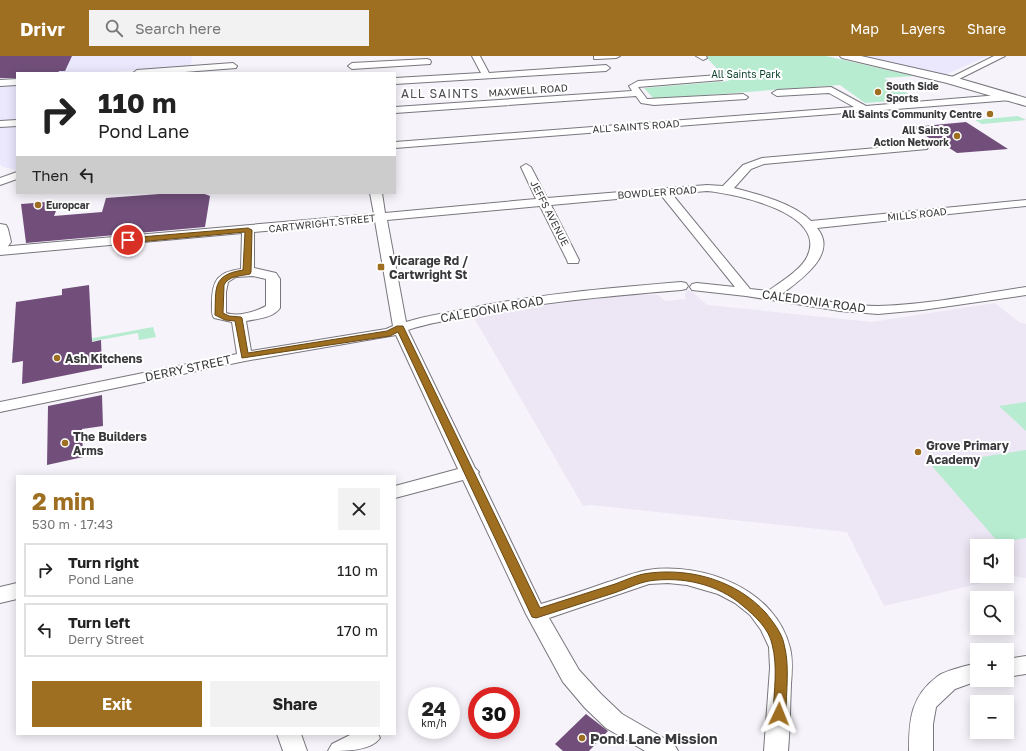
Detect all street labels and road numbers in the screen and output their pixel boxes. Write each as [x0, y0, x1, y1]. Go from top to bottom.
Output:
street label: MAXWELL ROAD [488, 81, 568, 99]
street label: ALL SAINTS ROAD [592, 117, 680, 135]
street label: JEFFS AVENUE [528, 178, 572, 248]
street label: BOWDLER ROAD [617, 183, 697, 201]
street label: MILLS ROAD [887, 205, 947, 223]
street label: CARTWRIGHT STREET [268, 211, 376, 235]
street label: CALEDONIA ROAD [761, 286, 867, 316]
street label: CALEDONIA ROAD [439, 293, 545, 325]
street label: DERRY STREET [144, 351, 233, 384]

